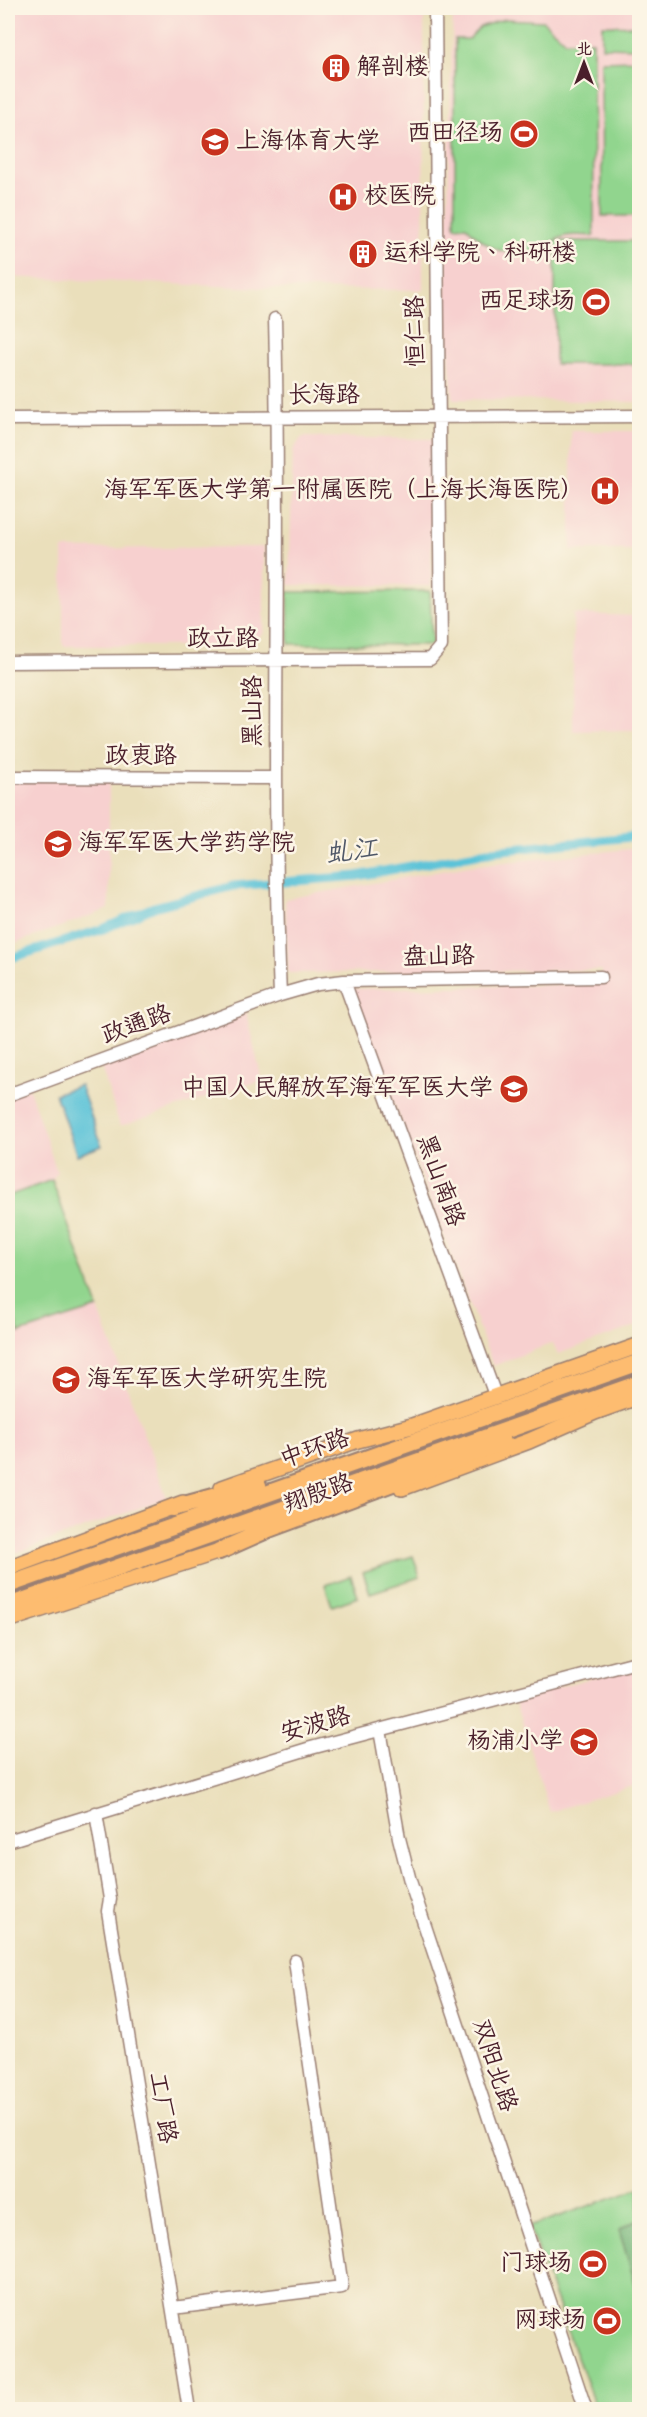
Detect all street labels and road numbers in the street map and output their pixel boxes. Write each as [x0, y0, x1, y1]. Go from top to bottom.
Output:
street label: 恒仁路 [399, 295, 435, 367]
street label: 长海路 [288, 379, 360, 414]
street label: 政立路 [187, 623, 259, 658]
street label: 黑山路 [237, 675, 272, 747]
street label: 政衷路 [105, 740, 177, 775]
street label: 盘山路 [403, 940, 475, 976]
street label: 政通路 [97, 997, 177, 1055]
street label: 黑山南路 [406, 1130, 472, 1232]
street label: 中环路 [275, 1422, 355, 1478]
street label: 翔殷路 [279, 1466, 359, 1524]
street label: 安波路 [277, 1699, 355, 1753]
street label: 双阳北路 [462, 2015, 524, 2117]
street label: 工厂路 [138, 2070, 184, 2146]

